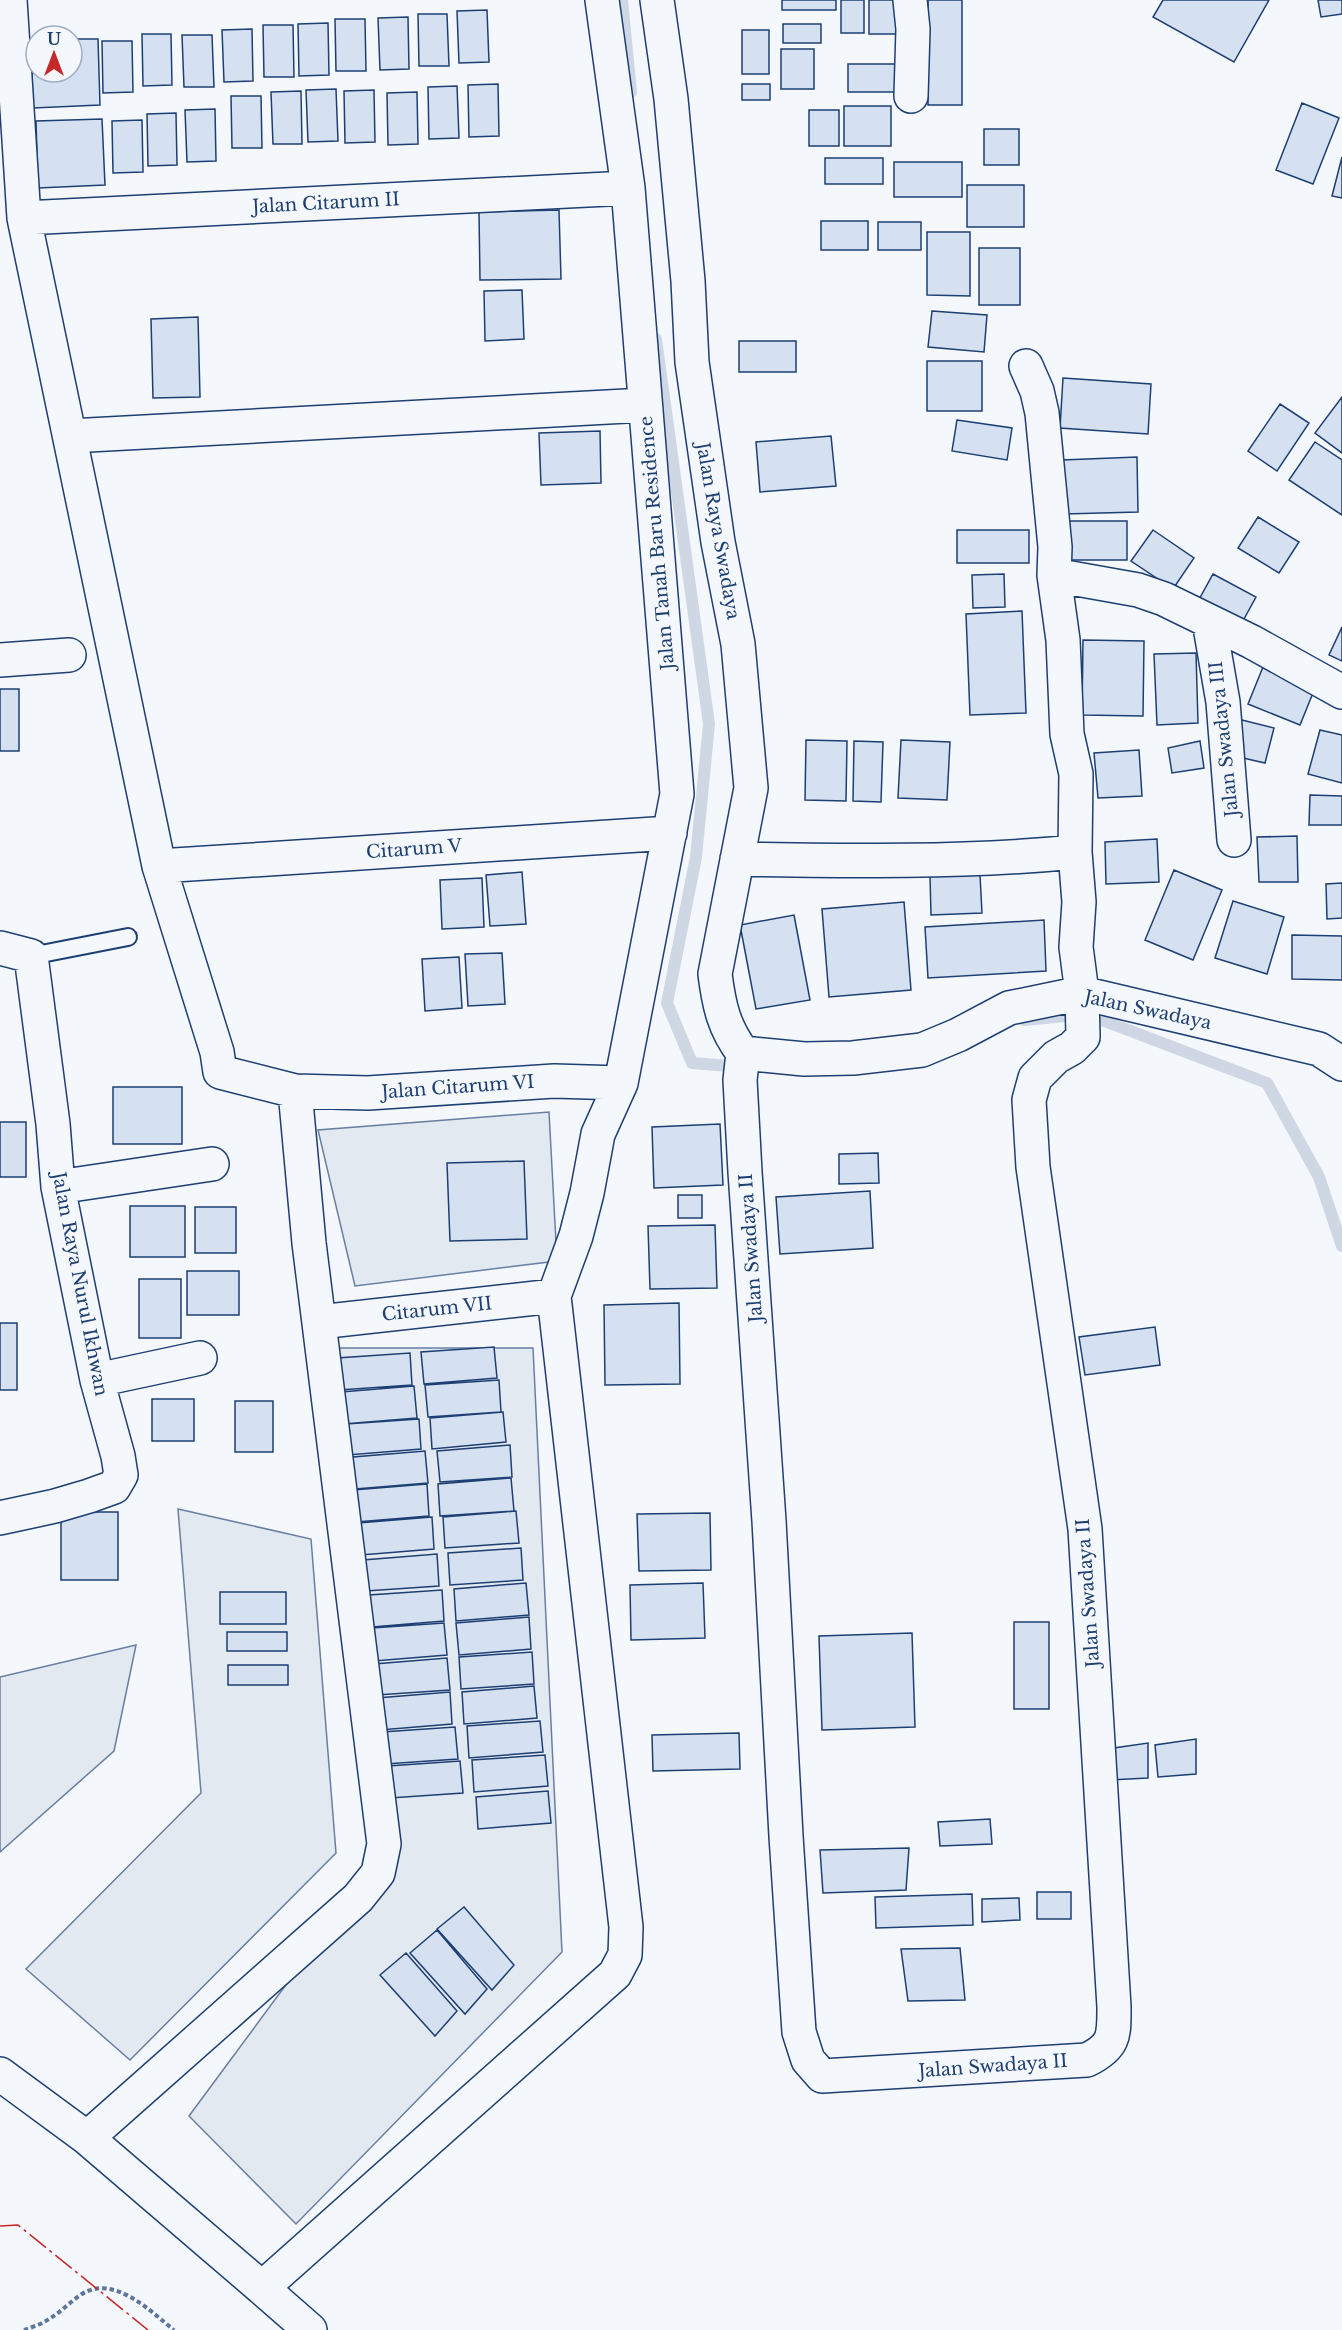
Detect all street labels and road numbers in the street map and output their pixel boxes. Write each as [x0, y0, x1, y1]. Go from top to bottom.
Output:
street label: Jalan Citarum II [250, 188, 400, 218]
street label: Jalan Tanah Baru Residence [635, 415, 679, 673]
street label: Jalan Raya Swadaya [691, 439, 744, 621]
street label: Jalan Swadaya III [1205, 660, 1243, 820]
street label: Citarum V [365, 835, 463, 863]
street label: Jalan Swadaya [1080, 985, 1214, 1034]
street label: Jalan Citarum VI [379, 1071, 535, 1103]
street label: Jalan Raya Nurul Ikhwan [47, 1168, 113, 1398]
street label: Jalan Swadaya II [735, 1173, 767, 1325]
street label: Citarum VII [381, 1292, 493, 1326]
street label: Jalan Swadaya II [1072, 1518, 1104, 1670]
street label: Jalan Swadaya II [916, 2050, 1068, 2082]

